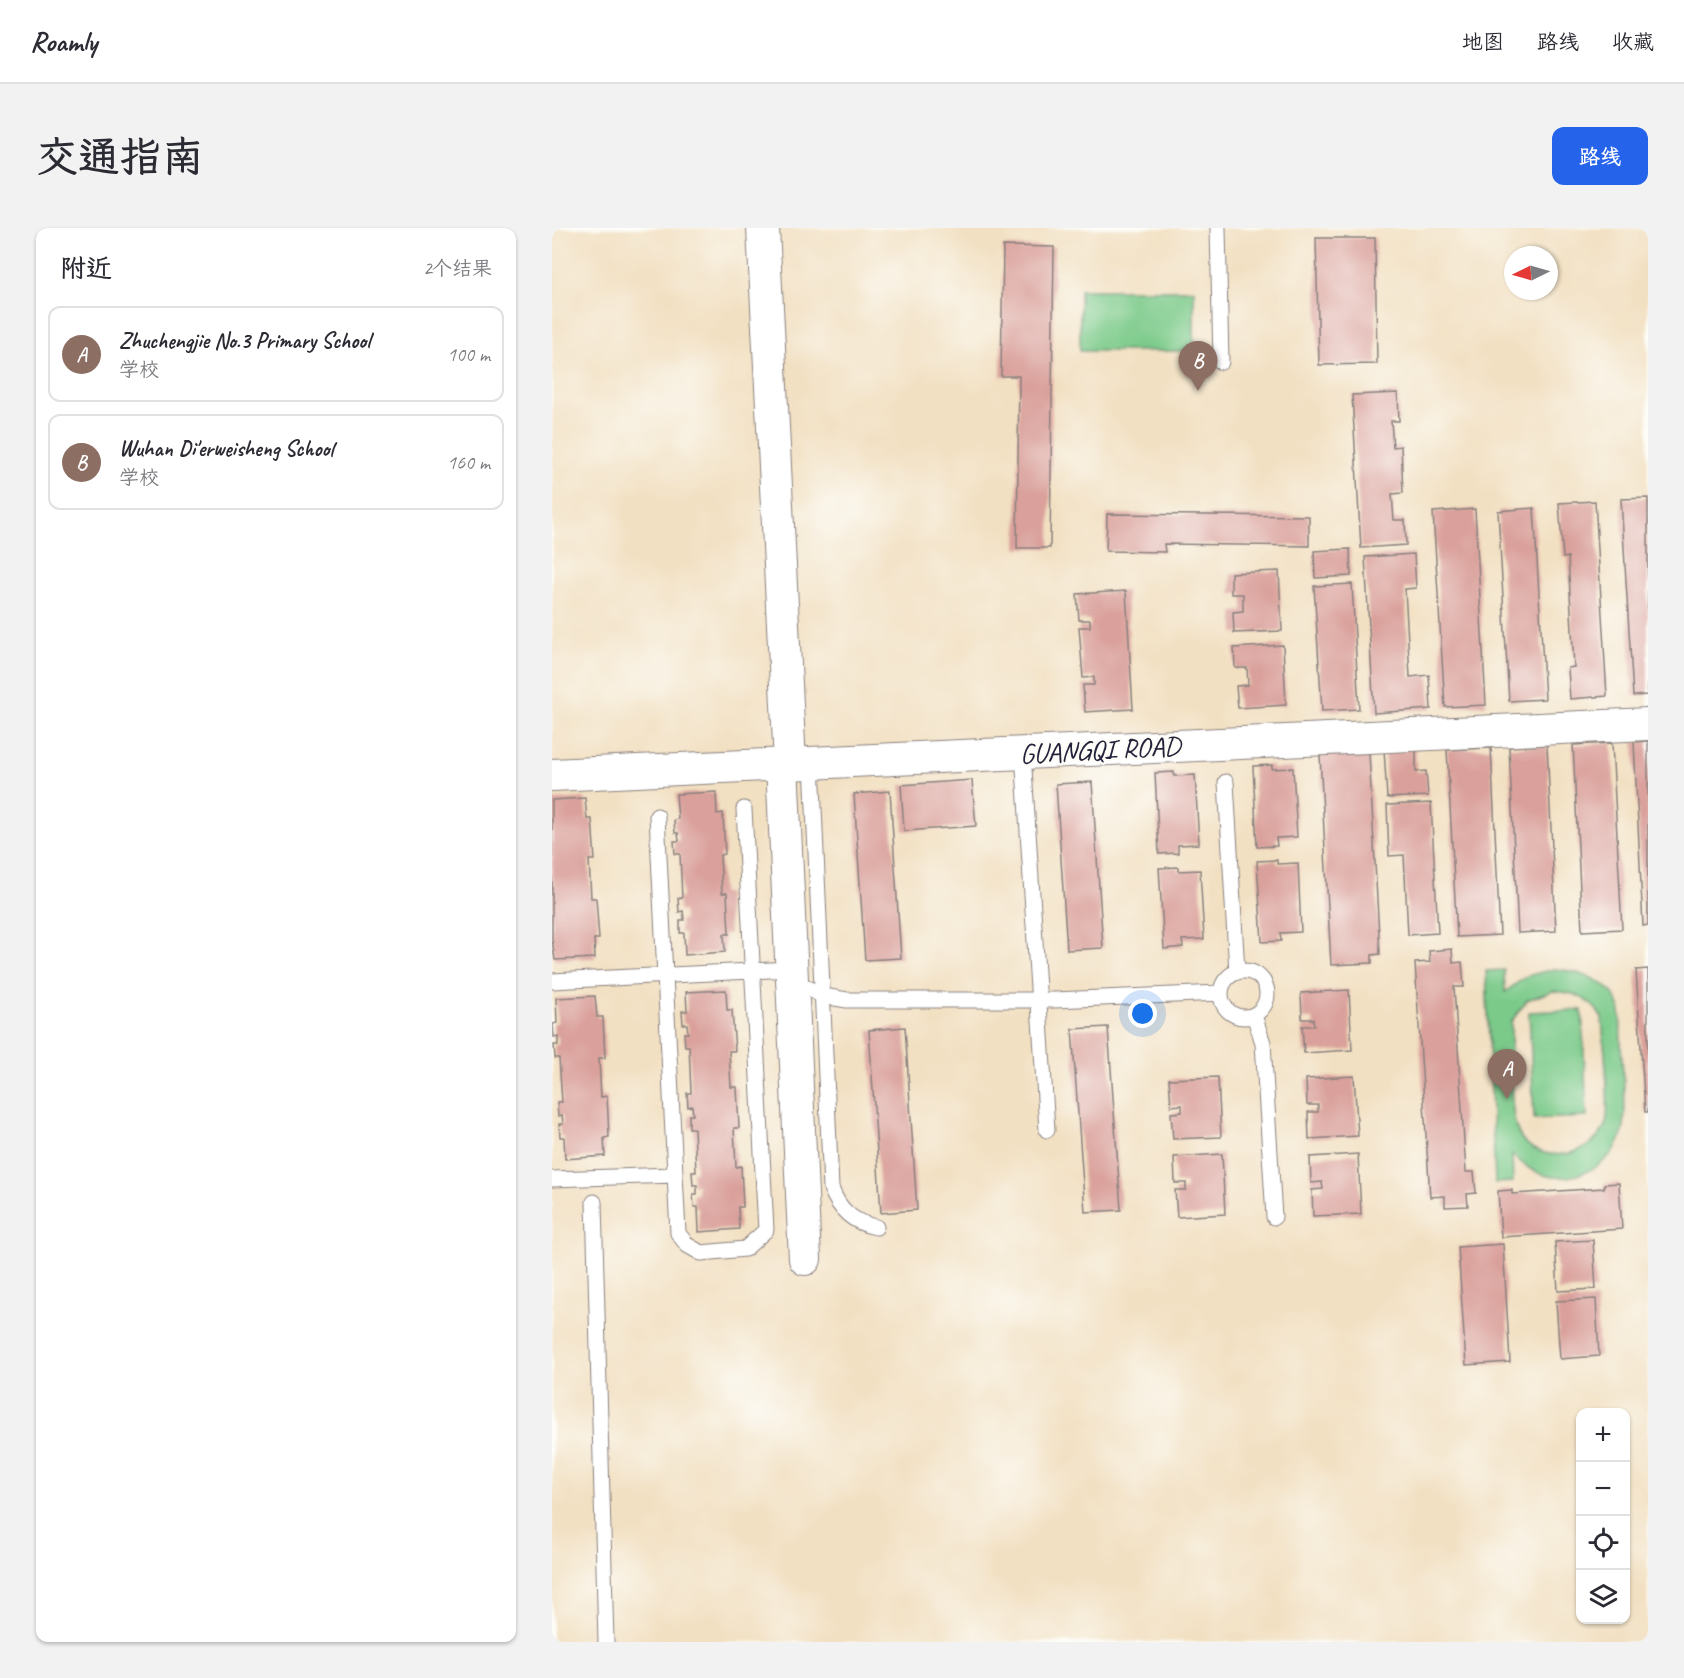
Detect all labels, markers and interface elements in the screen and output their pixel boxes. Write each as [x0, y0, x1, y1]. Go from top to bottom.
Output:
text: Roamly [30, 24, 97, 59]
text: 地图 [1462, 29, 1504, 55]
text: 路线 [1537, 29, 1579, 55]
text: 收藏 [1612, 29, 1654, 55]
button: 路线 [1552, 127, 1648, 185]
text: 交通指南 [36, 131, 204, 184]
north arrow [1504, 246, 1558, 300]
text: 附近 [60, 252, 112, 285]
text: 2个结果 [423, 256, 492, 281]
text: Zhuchengjie No.3 Primary School [119, 327, 370, 355]
text: A [76, 342, 87, 367]
text: 100 m [447, 342, 490, 367]
pin: B [1178, 342, 1218, 391]
text: 学校 [119, 357, 159, 382]
text: Wuhan Di'erweisheng School [119, 435, 333, 463]
text: B [76, 450, 87, 475]
text: 160 m [447, 450, 490, 475]
text: 学校 [119, 465, 159, 490]
street label: GUANGQI ROAD [1019, 728, 1184, 771]
your location [1128, 999, 1157, 1028]
pin: A [1488, 1050, 1526, 1099]
map controls [1576, 1408, 1630, 1624]
button: + [1576, 1408, 1630, 1462]
button: − [1576, 1462, 1630, 1516]
button: locate [1576, 1516, 1630, 1570]
button: layers [1576, 1570, 1630, 1624]

